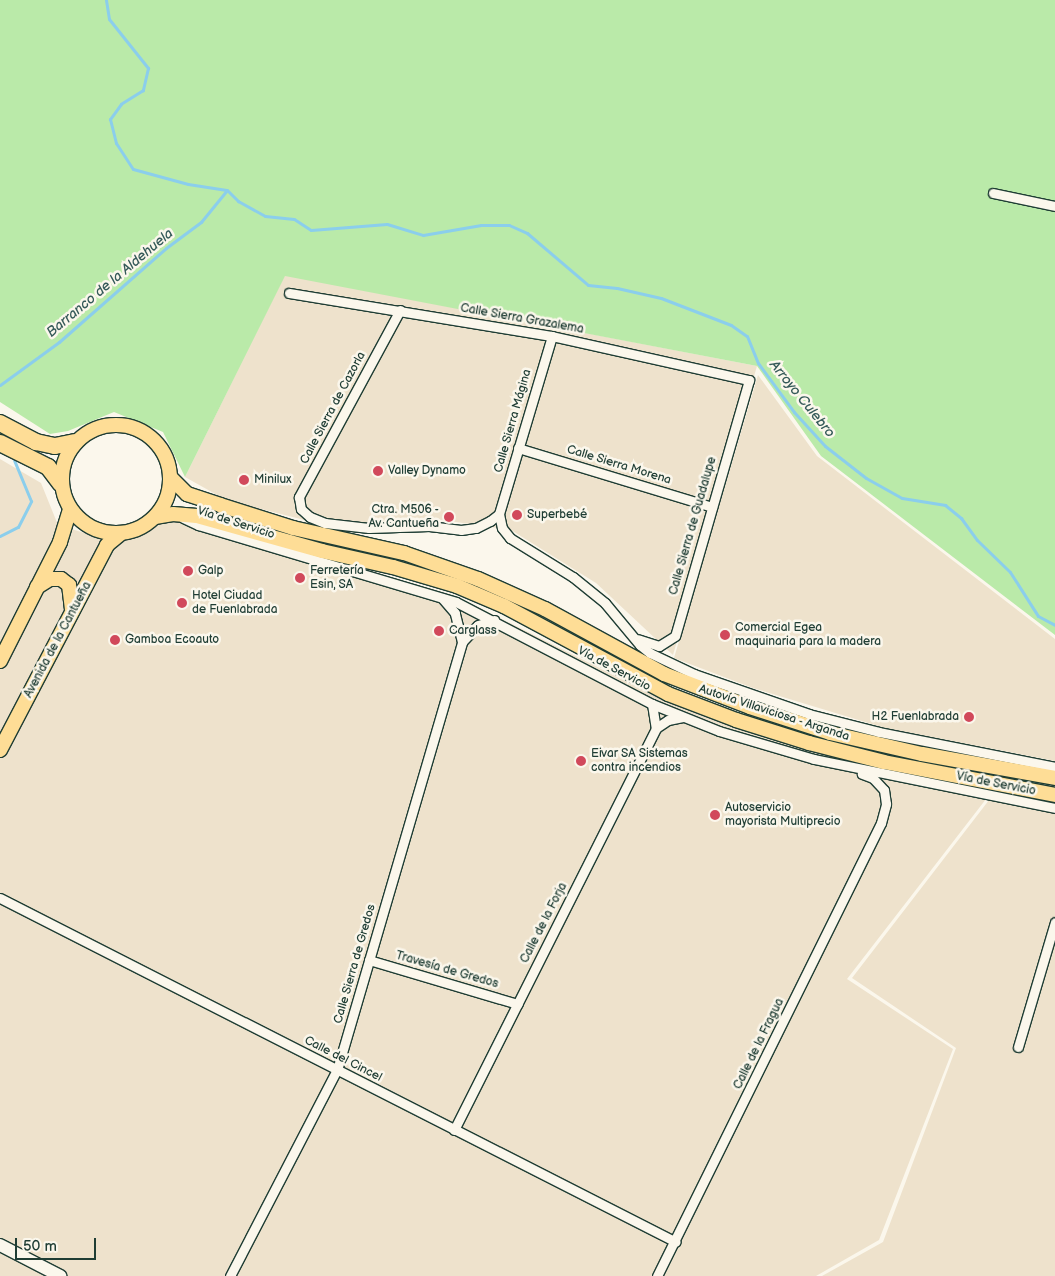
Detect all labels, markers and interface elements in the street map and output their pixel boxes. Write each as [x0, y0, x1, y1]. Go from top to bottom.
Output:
water label: Barranco de la Aldehuela [43, 225, 177, 341]
street label: Calle Sierra Grazalema [459, 301, 585, 337]
street label: Calle Sierra de Cazorla [297, 349, 369, 467]
water label: Arroyo Culebro [766, 357, 838, 441]
street label: Calle Sierra Mágina [491, 368, 535, 474]
street label: Calle Sierra Morena [565, 442, 673, 488]
street label: Calle Sierra de Guadalupe [666, 455, 720, 597]
place label: Valley Dynamo [388, 464, 467, 478]
marker: Valley Dynamo [372, 465, 384, 477]
place label: Minilux [254, 473, 292, 487]
marker: Minilux [238, 474, 250, 486]
place label: Ctra. M506 - Av. Cantueña [368, 503, 439, 531]
street label: Vía de Servicio [195, 504, 277, 542]
place label: Superbebé [527, 508, 587, 522]
marker: Superbebé [511, 509, 523, 521]
marker: Ctra. M506 - Av. Cantueña [443, 511, 455, 523]
place label: Galp [198, 564, 223, 578]
place label: Ferretería Esin, SA [310, 564, 364, 592]
marker: Galp [182, 565, 194, 577]
marker: Ferretería Esin, SA [294, 572, 306, 584]
street label: Avenida de la Cantueña [21, 580, 95, 700]
place label: Hotel Ciudad de Fuenlabrada [192, 589, 278, 617]
marker: Hotel Ciudad de Fuenlabrada [176, 597, 188, 609]
place label: Comercial Egea maquinaria para la madera [735, 621, 881, 649]
place label: Carglass [449, 624, 497, 638]
marker: Carglass [433, 625, 445, 637]
marker: Comercial Egea maquinaria para la madera [719, 629, 731, 641]
place label: Gamboa Ecoauto [125, 633, 219, 647]
marker: Gamboa Ecoauto [109, 634, 121, 646]
street label: Vía de Servicio [575, 644, 653, 694]
street label: Autovía Villaviciosa - Arganda [696, 682, 852, 744]
place label: H2 Fuenlabrada [872, 710, 959, 724]
marker: H2 Fuenlabrada [963, 711, 975, 723]
place label: Eivar SA Sistemas contra incendios [591, 747, 688, 775]
marker: Eivar SA Sistemas contra incendios [575, 755, 587, 767]
street label: Vía de Servicio [955, 769, 1037, 799]
place label: Autoservicio mayorista Multiprecio [725, 801, 840, 829]
marker: Autoservicio mayorista Multiprecio [709, 809, 721, 821]
street label: Calle de la Forja [518, 880, 570, 966]
street label: Calle Sierra de Gredos [331, 903, 379, 1025]
street label: Travesía de Gredos [394, 948, 500, 992]
street label: Calle de la Fragua [731, 996, 787, 1092]
street label: Calle del Cincel [302, 1033, 384, 1085]
scale bar [18, 1228, 99, 1260]
text: 50 m [23, 1237, 57, 1256]

